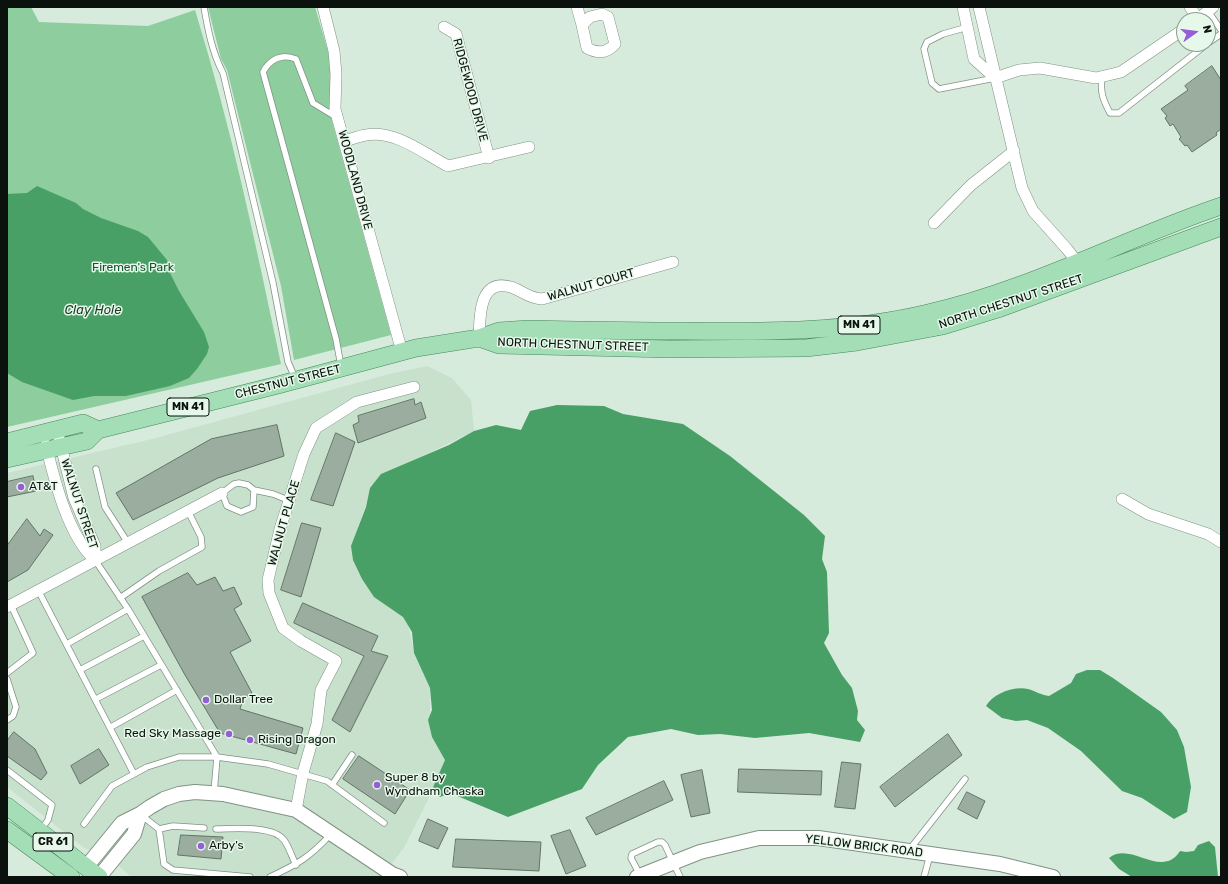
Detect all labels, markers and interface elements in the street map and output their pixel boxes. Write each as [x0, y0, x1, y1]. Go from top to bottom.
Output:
north arrow [1176, 12, 1216, 52]
text: N [1200, 24, 1214, 35]
street label: RIDGEWOOD DRIVE [449, 37, 491, 143]
street label: WOODLAND DRIVE [335, 128, 375, 232]
park label: Firemen's Park [92, 261, 174, 275]
street label: WALNUT COURT [546, 266, 636, 304]
street label: NORTH CHESTNUT STREET [937, 272, 1085, 332]
water label: Clay Hole [64, 302, 122, 318]
road number: MN 41 [838, 316, 880, 334]
street label: NORTH CHESTNUT STREET [497, 335, 649, 355]
street label: CHESTNUT STREET [234, 362, 342, 402]
road number: MN 41 [167, 398, 209, 416]
street label: WALNUT STREET [58, 457, 100, 551]
street label: WALNUT PLACE [265, 479, 303, 567]
place label: AT&T [29, 480, 58, 494]
marker: AT&T [16, 482, 26, 492]
place label: Dollar Tree [214, 693, 273, 707]
marker: Dollar Tree [201, 695, 211, 705]
place label: Red Sky Massage [124, 727, 221, 741]
marker: Red Sky Massage [224, 729, 234, 739]
place label: Rising Dragon [258, 733, 336, 747]
marker: Rising Dragon [245, 735, 255, 745]
place label: Super 8 by Wyndham Chaska [385, 771, 484, 799]
marker: Super 8 by Wyndham Chaska [372, 780, 382, 790]
street label: YELLOW BRICK ROAD [804, 832, 924, 860]
road number: CR 61 [33, 833, 73, 851]
place label: Arby's [209, 839, 244, 853]
marker: Arby's [196, 841, 206, 851]

